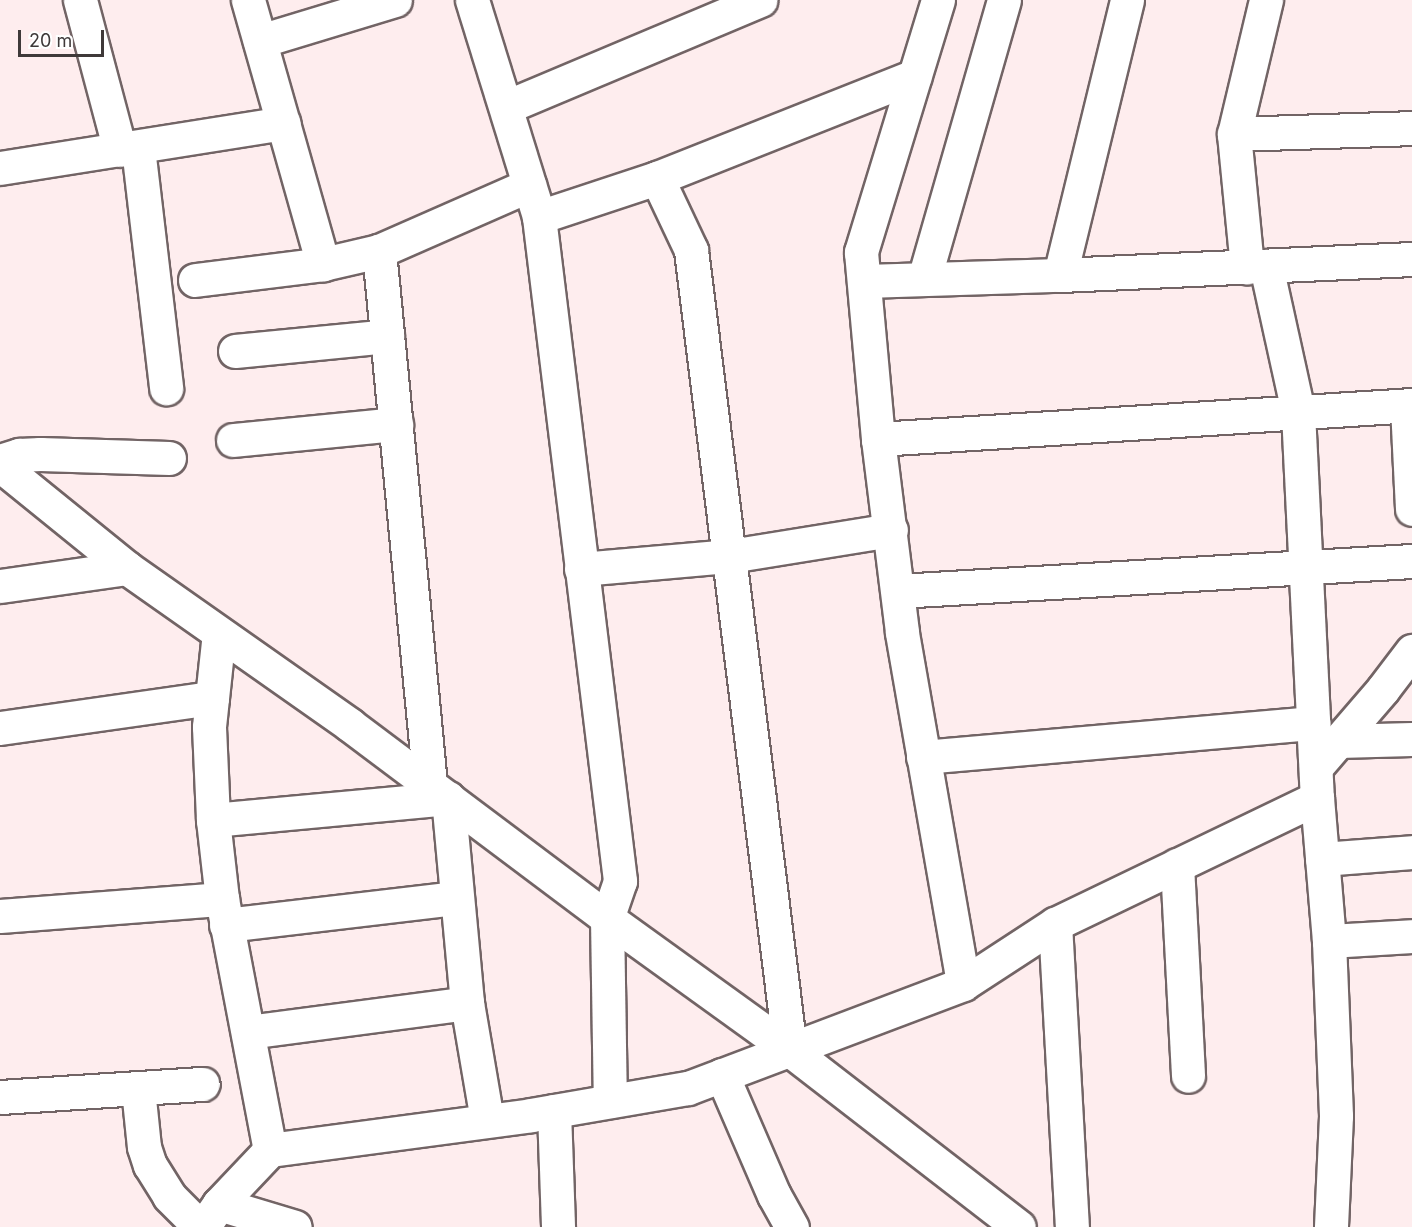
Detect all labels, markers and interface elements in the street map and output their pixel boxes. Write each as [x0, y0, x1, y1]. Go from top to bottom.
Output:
scale bar [21, 18, 106, 56]
text: 20 m [29, 30, 72, 51]

